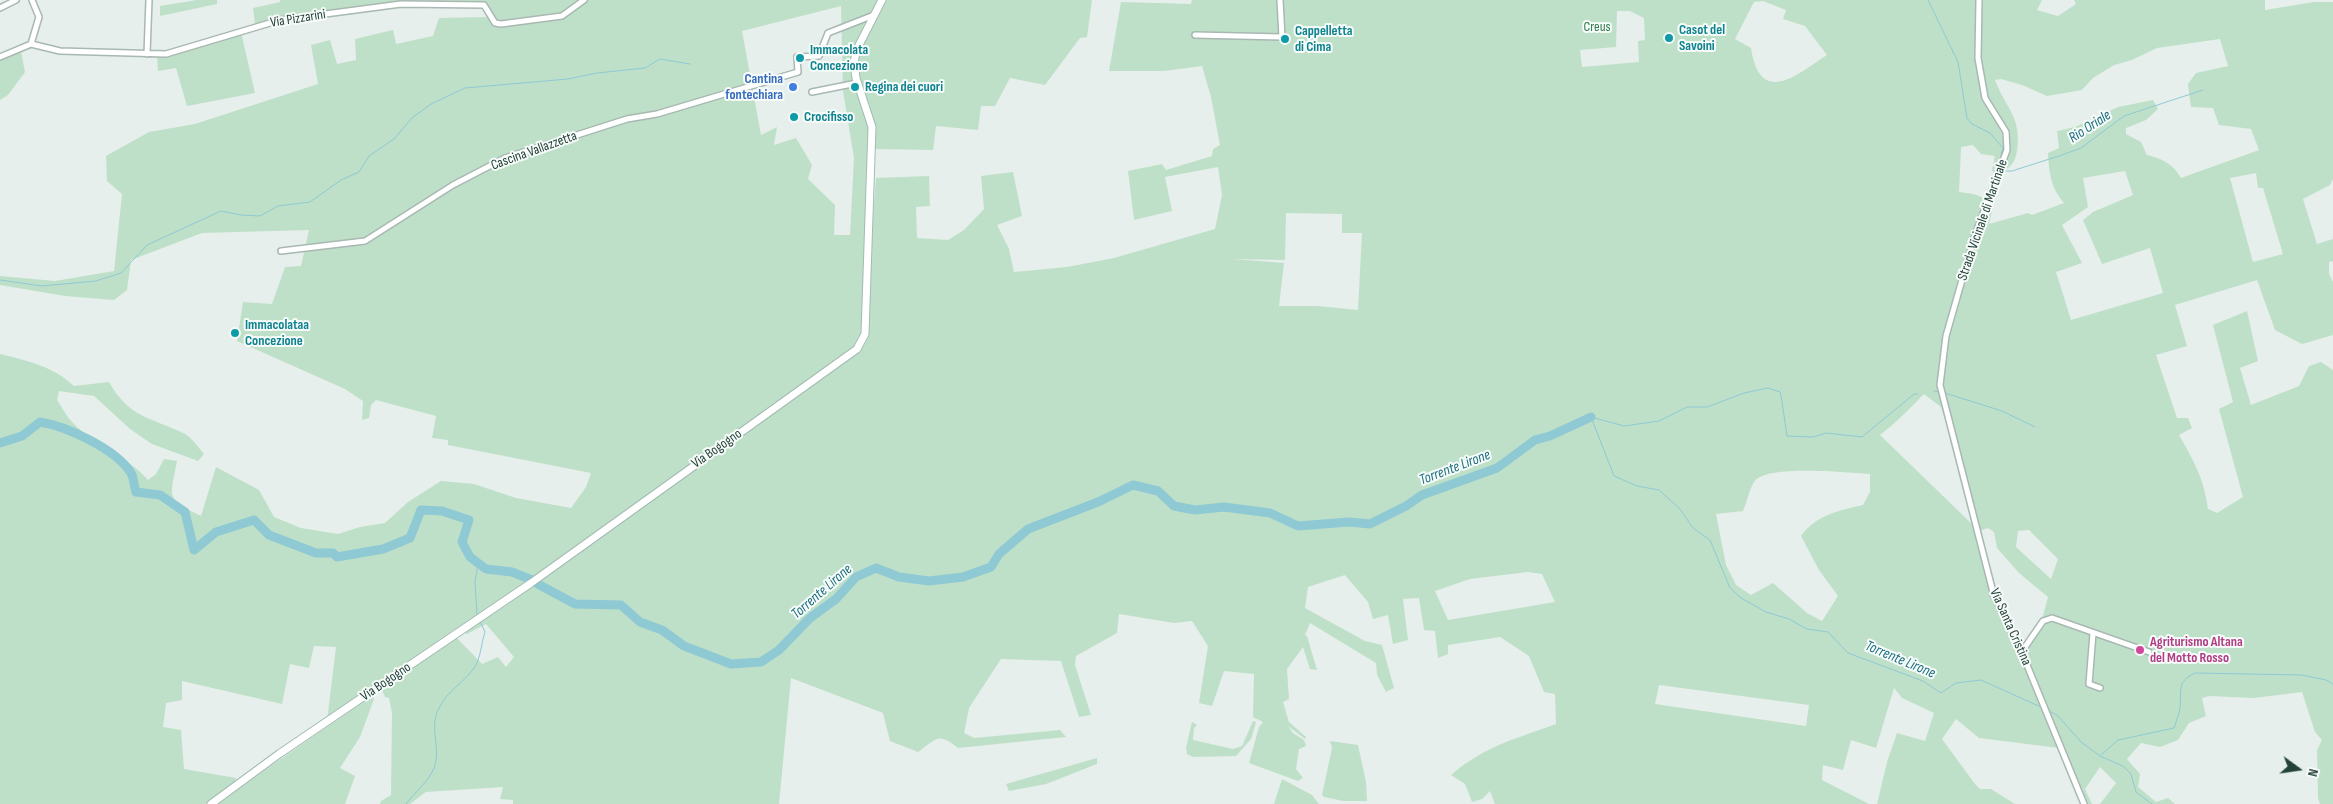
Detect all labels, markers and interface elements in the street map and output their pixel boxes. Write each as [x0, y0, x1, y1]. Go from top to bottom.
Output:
street label: Via Pizzarini [269, 6, 327, 32]
park label: Creus [1583, 19, 1611, 35]
place label: Casot del Savoini [1679, 22, 1725, 54]
place label: Cappelletta di Cima [1295, 23, 1352, 56]
marker: Casot del Savoini [1663, 32, 1675, 44]
marker: Cappelletta di Cima [1279, 33, 1291, 45]
place label: Immacolata Concezione [810, 42, 868, 74]
marker: Immacolata Concezione [794, 52, 806, 64]
place label: Cantina fontechiara [725, 71, 783, 104]
place label: Regina dei cuori [865, 79, 943, 95]
marker: Cantina fontechiara [787, 81, 799, 93]
marker: Regina dei cuori [849, 81, 861, 93]
water label: Rio Oriale [2065, 107, 2115, 147]
place label: Crocifisso [804, 109, 853, 125]
marker: Crocifisso [788, 111, 800, 123]
street label: Cascina Vallazzetta [489, 128, 579, 174]
street label: Strada Vicinale di Martinale [1954, 157, 2012, 283]
place label: Immacolataa Concezione [245, 317, 309, 350]
marker: Immacolataa Concezione [229, 327, 241, 339]
street label: Via Bogogno [689, 426, 745, 472]
water label: Torrente Lirone [1417, 446, 1493, 490]
water label: Torrente Lirone [788, 561, 856, 623]
street label: Via Santa Cristina [1986, 586, 2034, 668]
place label: Agriturismo Altana del Motto Rosso [2150, 634, 2243, 666]
water label: Torrente Lirone [1862, 637, 1938, 683]
marker: Agriturismo Altana del Motto Rosso [2134, 644, 2146, 656]
street label: Via Bogogno [358, 659, 414, 705]
north arrow [2273, 744, 2323, 794]
text: N [2304, 767, 2322, 778]

